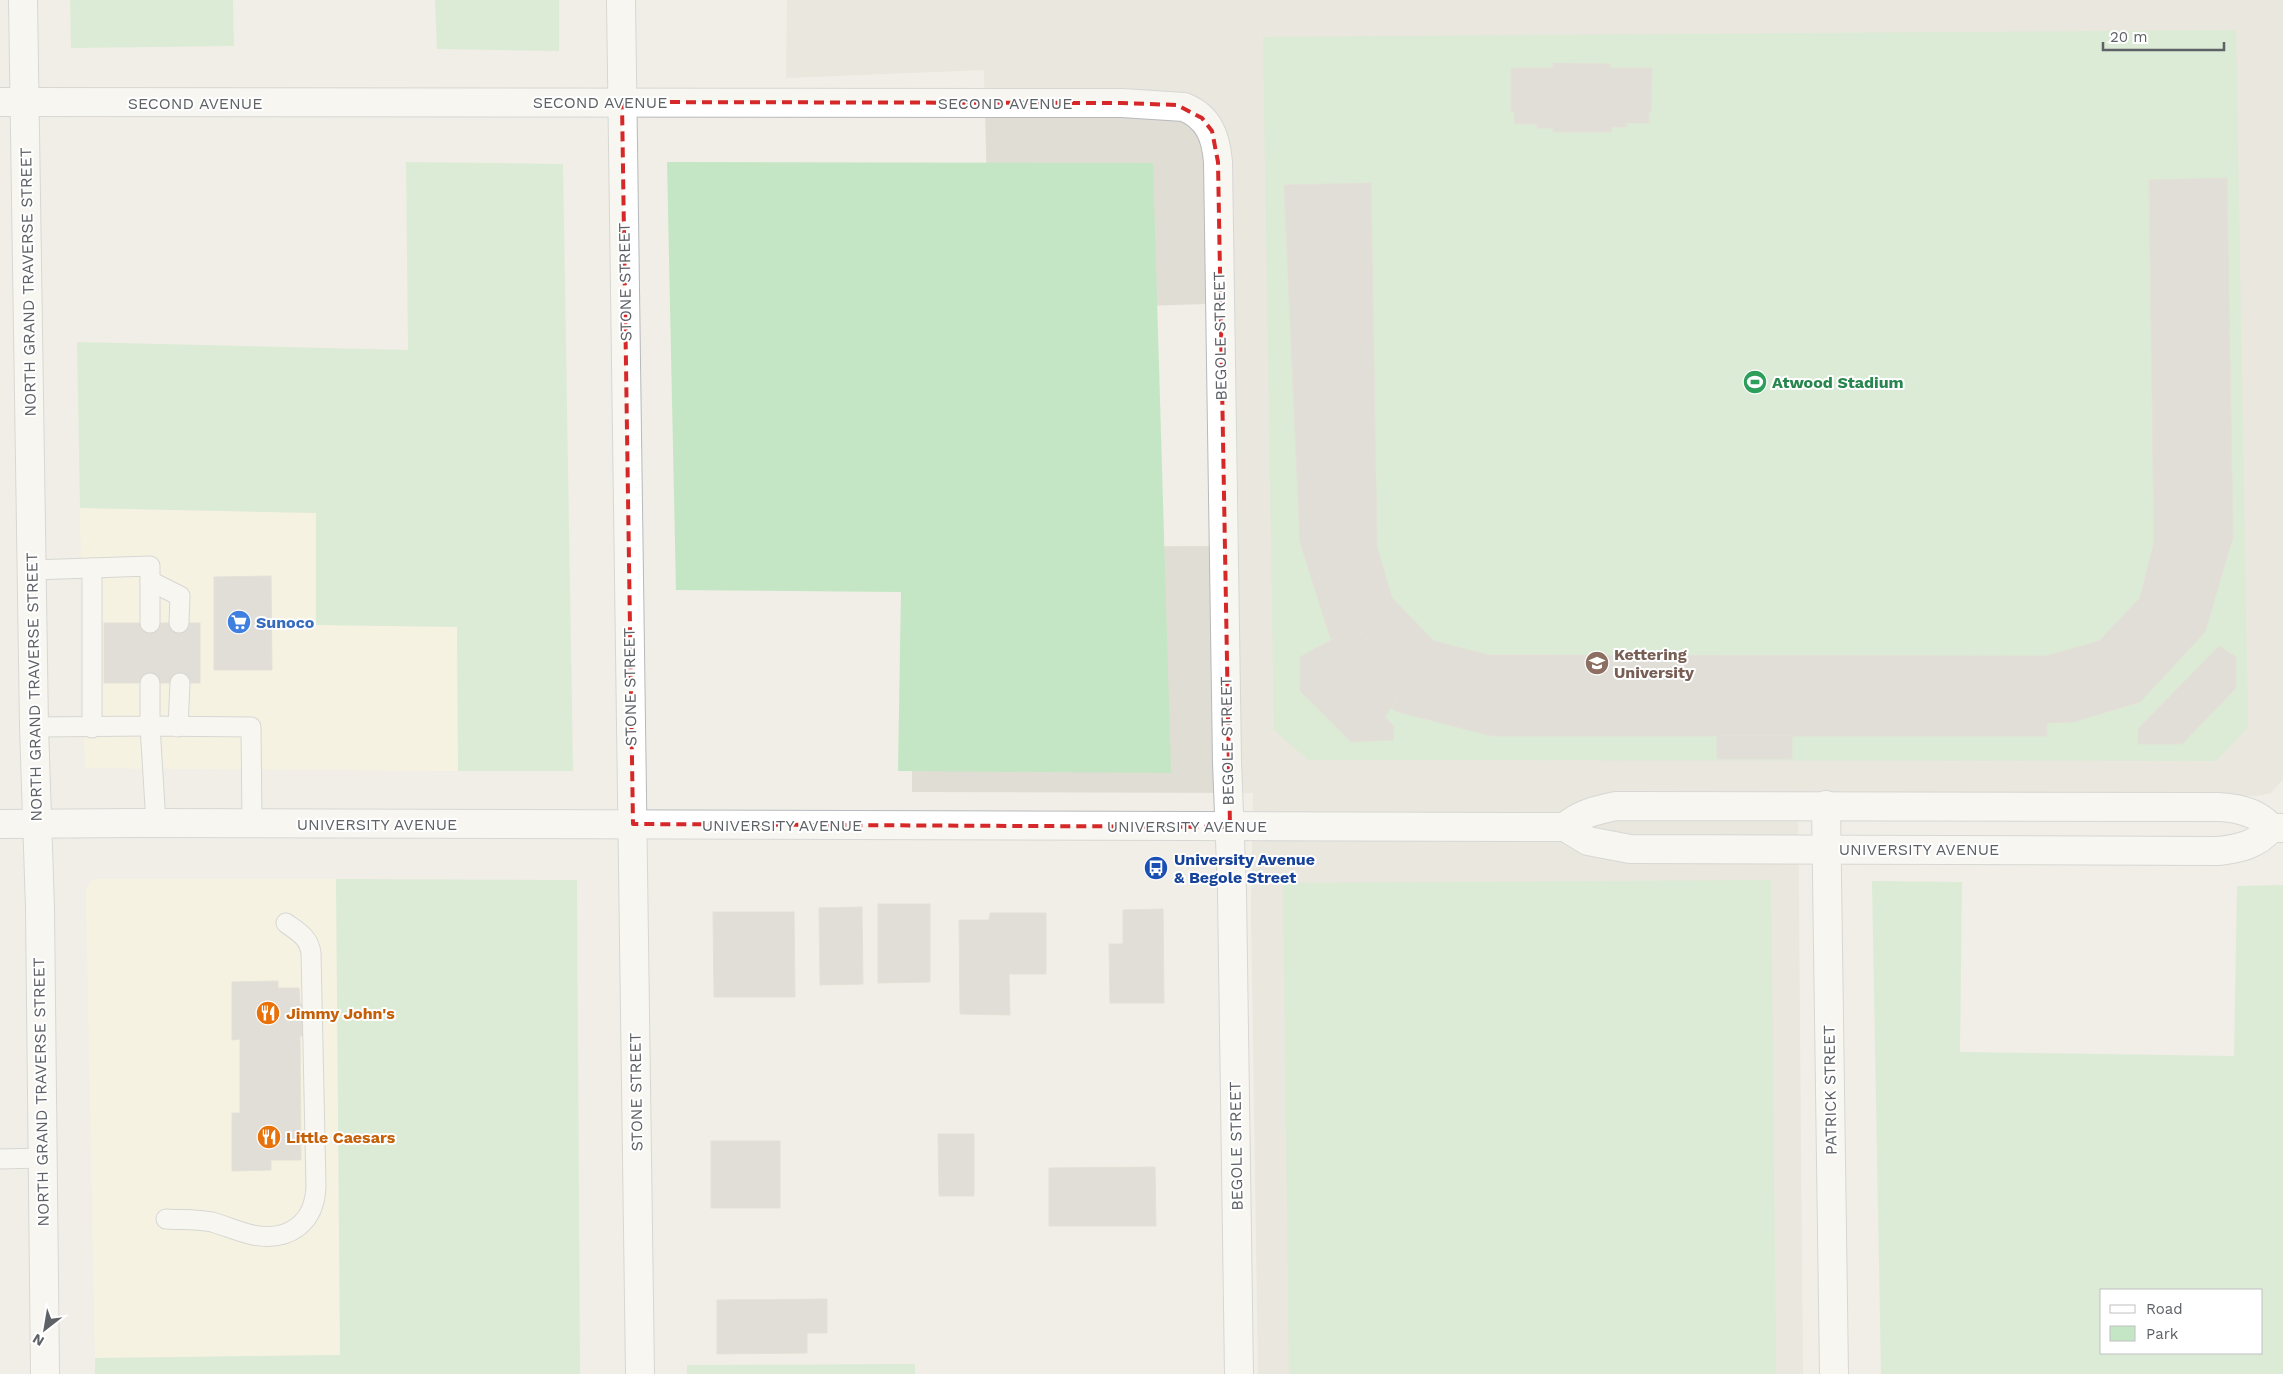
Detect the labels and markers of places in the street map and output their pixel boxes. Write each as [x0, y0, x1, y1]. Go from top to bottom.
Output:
sports icon: Atwood Stadium [1742, 369, 1768, 395]
place label: Atwood Stadium [1772, 373, 1904, 392]
supermarket icon: Sunoco [226, 609, 252, 635]
place label: Sunoco [256, 613, 315, 632]
place label: Kettering University [1614, 645, 1695, 682]
school or university icon: Kettering University [1584, 650, 1610, 676]
place label: University Avenue & Begole Street [1174, 850, 1315, 887]
bus stop icon: University Avenue & Begole Street [1143, 855, 1169, 881]
restaurant icon: Jimmy John's [255, 1000, 281, 1026]
place label: Jimmy John's [286, 1004, 395, 1023]
restaurant icon: Little Caesars [256, 1124, 282, 1150]
place label: Little Caesars [286, 1128, 396, 1147]

